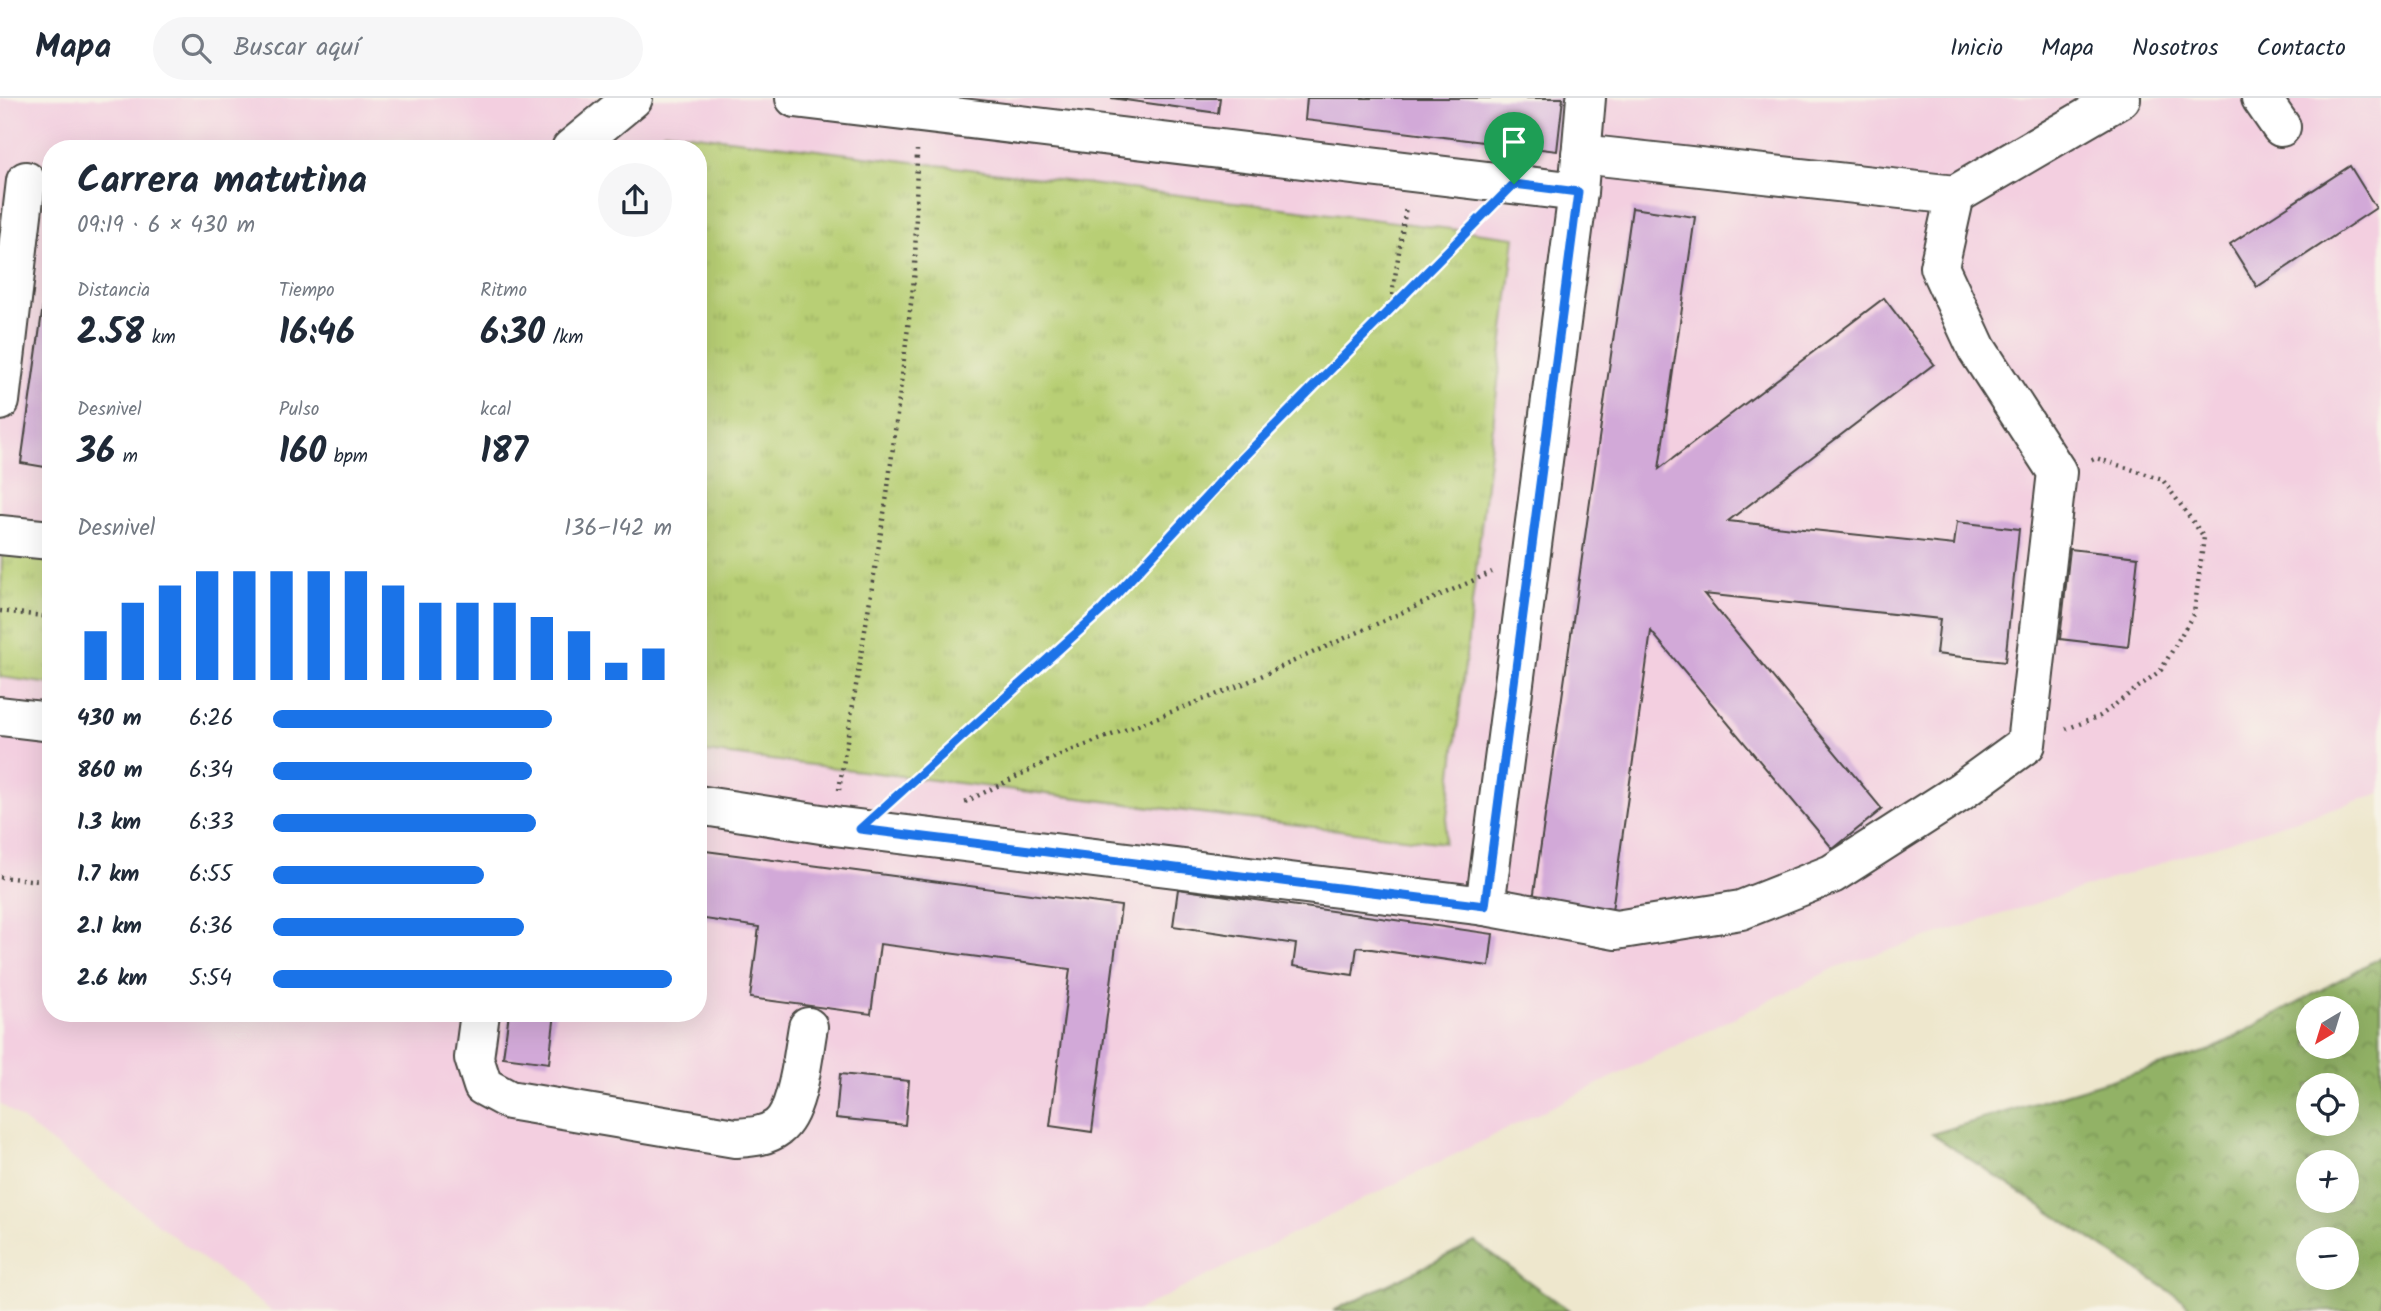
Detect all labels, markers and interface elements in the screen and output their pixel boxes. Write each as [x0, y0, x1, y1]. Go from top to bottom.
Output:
search box [153, 17, 643, 80]
text: Mapa [35, 22, 111, 75]
text: Buscar aquí [233, 27, 360, 69]
icon: search [177, 29, 215, 67]
text: Inicio [1950, 29, 2003, 68]
text: Mapa [2041, 29, 2094, 68]
text: Nosotros [2132, 29, 2219, 68]
text: Contacto [2257, 29, 2346, 68]
pin [1484, 112, 1544, 184]
icon: arrive [1495, 123, 1533, 161]
text: Carrera matutina [77, 152, 367, 212]
button: share [598, 163, 672, 237]
text: 09:19 · 6 × 430 m [77, 208, 255, 244]
text: Distancia [77, 276, 150, 306]
text: Tiempo [279, 276, 335, 306]
text: Ritmo [480, 276, 527, 306]
text: 2.58 [77, 306, 144, 362]
text: 16:46 [279, 306, 355, 362]
text: 6:30 [480, 306, 545, 362]
text: km [144, 323, 176, 353]
text: /km [545, 323, 583, 353]
text: Desnivel [77, 395, 142, 425]
text: Pulso [279, 395, 319, 425]
text: kcal [480, 395, 511, 425]
text: 36 [77, 425, 115, 481]
text: 160 [279, 425, 326, 481]
text: 187 [480, 425, 528, 481]
text: m [115, 442, 138, 472]
text: bpm [326, 442, 368, 472]
text: Desnivel [77, 511, 155, 547]
text: 136–142 m [564, 511, 672, 547]
text: 430 m [77, 701, 142, 737]
text: 6:26 [189, 701, 234, 737]
text: 860 m [77, 753, 143, 789]
text: 6:34 [189, 753, 233, 789]
text: 1.3 km [77, 805, 141, 841]
text: 6:33 [189, 805, 234, 841]
text: 1.7 km [77, 857, 139, 893]
text: 6:55 [189, 857, 232, 893]
text: 2.1 km [77, 909, 142, 945]
text: 6:36 [189, 909, 233, 945]
text: 2.6 km [77, 961, 147, 997]
text: 5:54 [189, 961, 232, 997]
north arrow [2296, 996, 2359, 1059]
map controls [2296, 996, 2359, 1290]
button: locate [2296, 1073, 2359, 1136]
button: + [2296, 1150, 2359, 1213]
button: − [2296, 1227, 2359, 1290]

